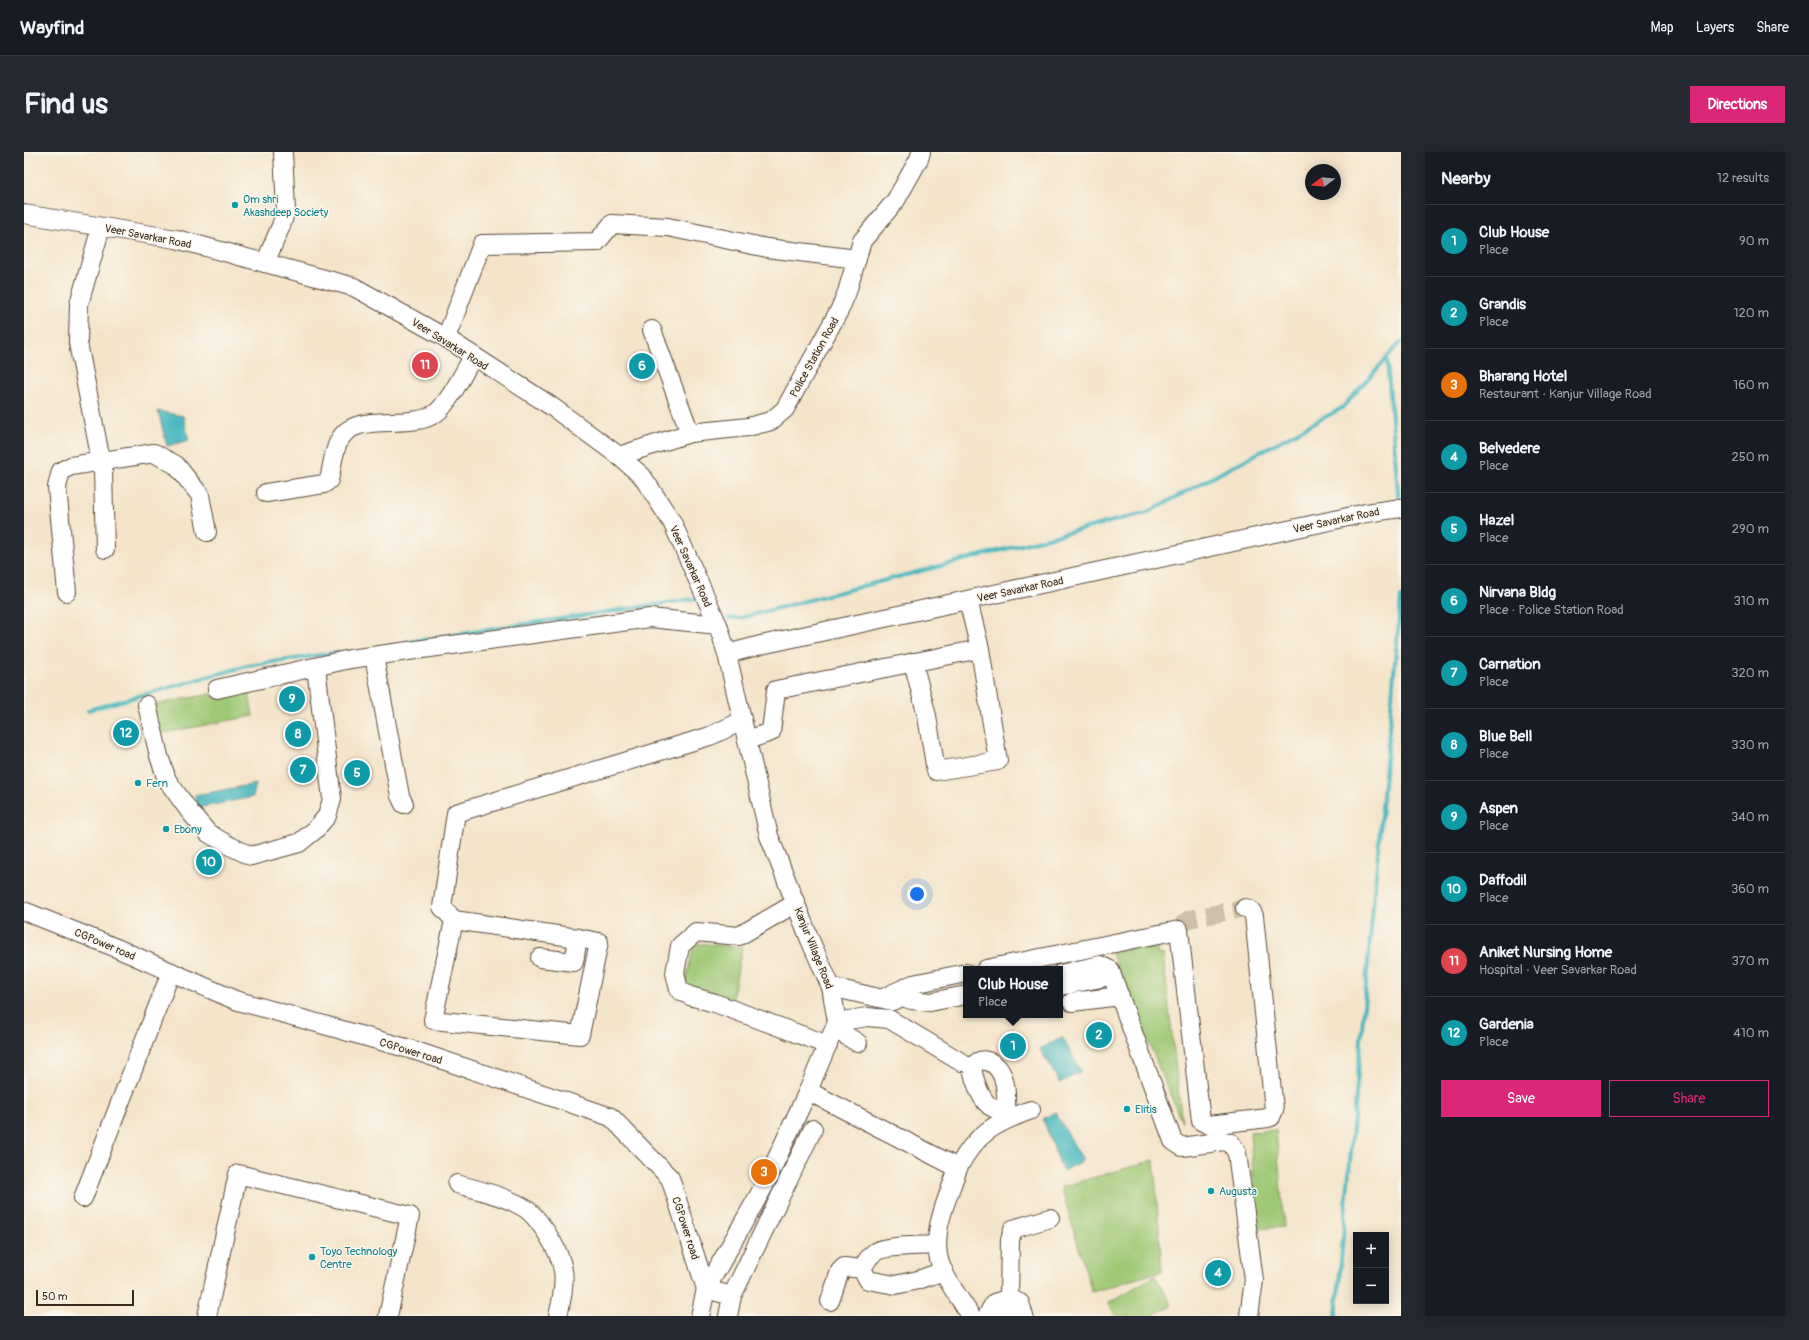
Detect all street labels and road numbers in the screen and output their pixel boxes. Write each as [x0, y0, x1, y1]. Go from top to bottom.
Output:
street label: Veer Savarkar Road [103, 222, 192, 251]
street label: Police Station Road [787, 315, 842, 399]
street label: Veer Savarkar Road [409, 316, 491, 373]
street label: Veer Savarkar Road [1292, 505, 1381, 536]
street label: Veer Savarkar Road [667, 523, 714, 609]
street label: Veer Savarkar Road [976, 574, 1065, 605]
street label: Kanjur Village Road [791, 905, 836, 991]
street label: CGPower road [72, 926, 137, 963]
street label: CGPower road [378, 1036, 444, 1067]
street label: CGPower road [669, 1195, 702, 1261]

